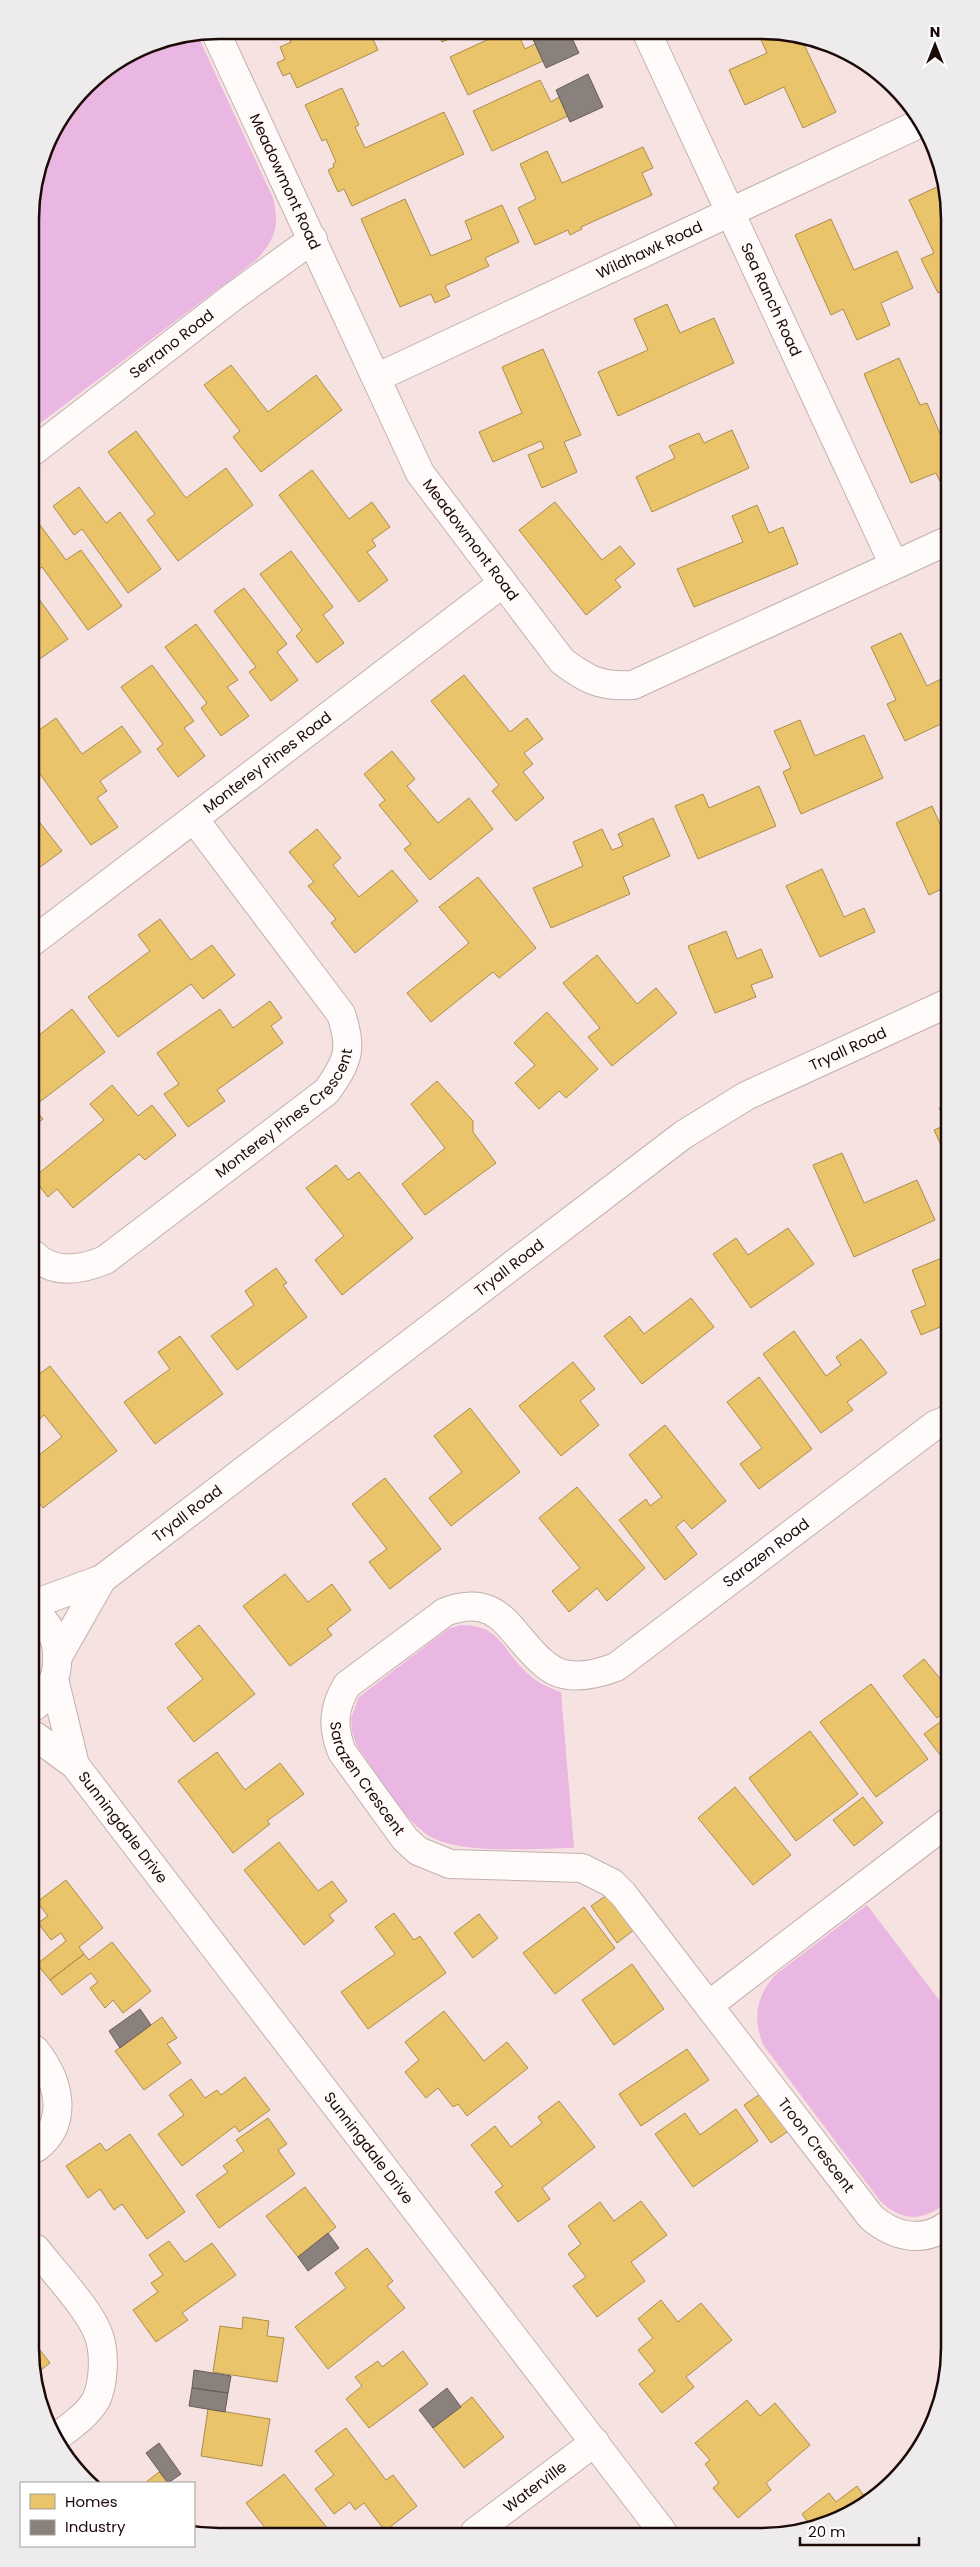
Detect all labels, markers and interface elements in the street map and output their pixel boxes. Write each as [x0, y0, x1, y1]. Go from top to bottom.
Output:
north arrow [910, 20, 960, 70]
text: N [930, 22, 940, 42]
street label: Meadowmont Road [245, 110, 326, 253]
street label: Wildhawk Road [593, 216, 706, 283]
street label: Sea Ranch Road [736, 239, 807, 360]
street label: Serrano Road [125, 304, 218, 383]
street label: Meadowmont Road [418, 474, 524, 605]
street label: Monterey Pines Road [199, 706, 336, 818]
street label: Tryall Road [806, 1022, 890, 1075]
street label: Monterey Pines Crescent [211, 1047, 357, 1182]
street label: Tryall Road [470, 1234, 548, 1301]
street label: Tryall Road [148, 1480, 226, 1547]
street label: Sarazen Road [718, 1513, 813, 1592]
street label: Sarazen Crescent [325, 1721, 410, 1840]
street label: Sunningdale Drive [73, 1767, 173, 1887]
street label: Sunningdale Drive [319, 2087, 419, 2208]
street label: Troon Crescent [773, 2093, 860, 2197]
street label: Waterville [499, 2456, 571, 2517]
legend [20, 2482, 195, 2547]
text: Homes [65, 2491, 118, 2512]
scale bar [800, 2514, 919, 2546]
text: Industry [65, 2516, 126, 2537]
text: 20 m [808, 2521, 846, 2542]

